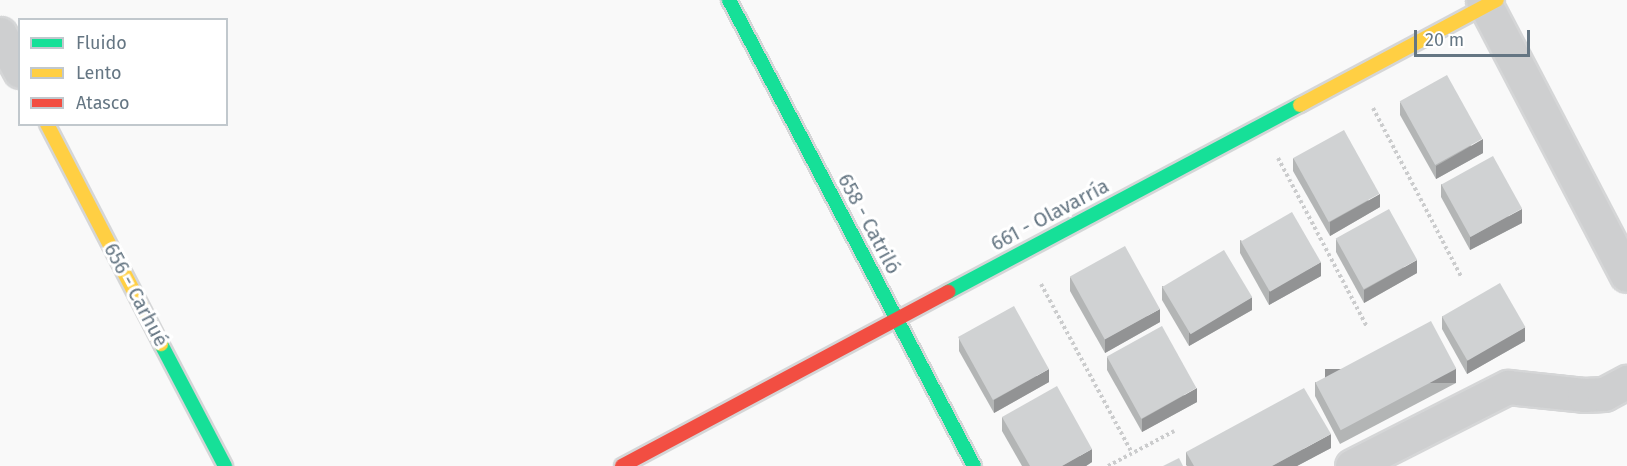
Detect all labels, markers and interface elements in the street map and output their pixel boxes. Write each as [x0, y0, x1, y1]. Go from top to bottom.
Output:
legend [18, 18, 228, 126]
scale bar [1417, 18, 1532, 56]
text: 20 m [1425, 29, 1464, 51]
text: Fluido [76, 32, 127, 54]
text: Lento [76, 62, 122, 84]
text: Atasco [76, 92, 129, 114]
street label: 658 - Catriló [833, 170, 905, 278]
street label: 661 - Olavarría [987, 174, 1113, 256]
street label: 656 - Carhué [99, 239, 173, 351]

